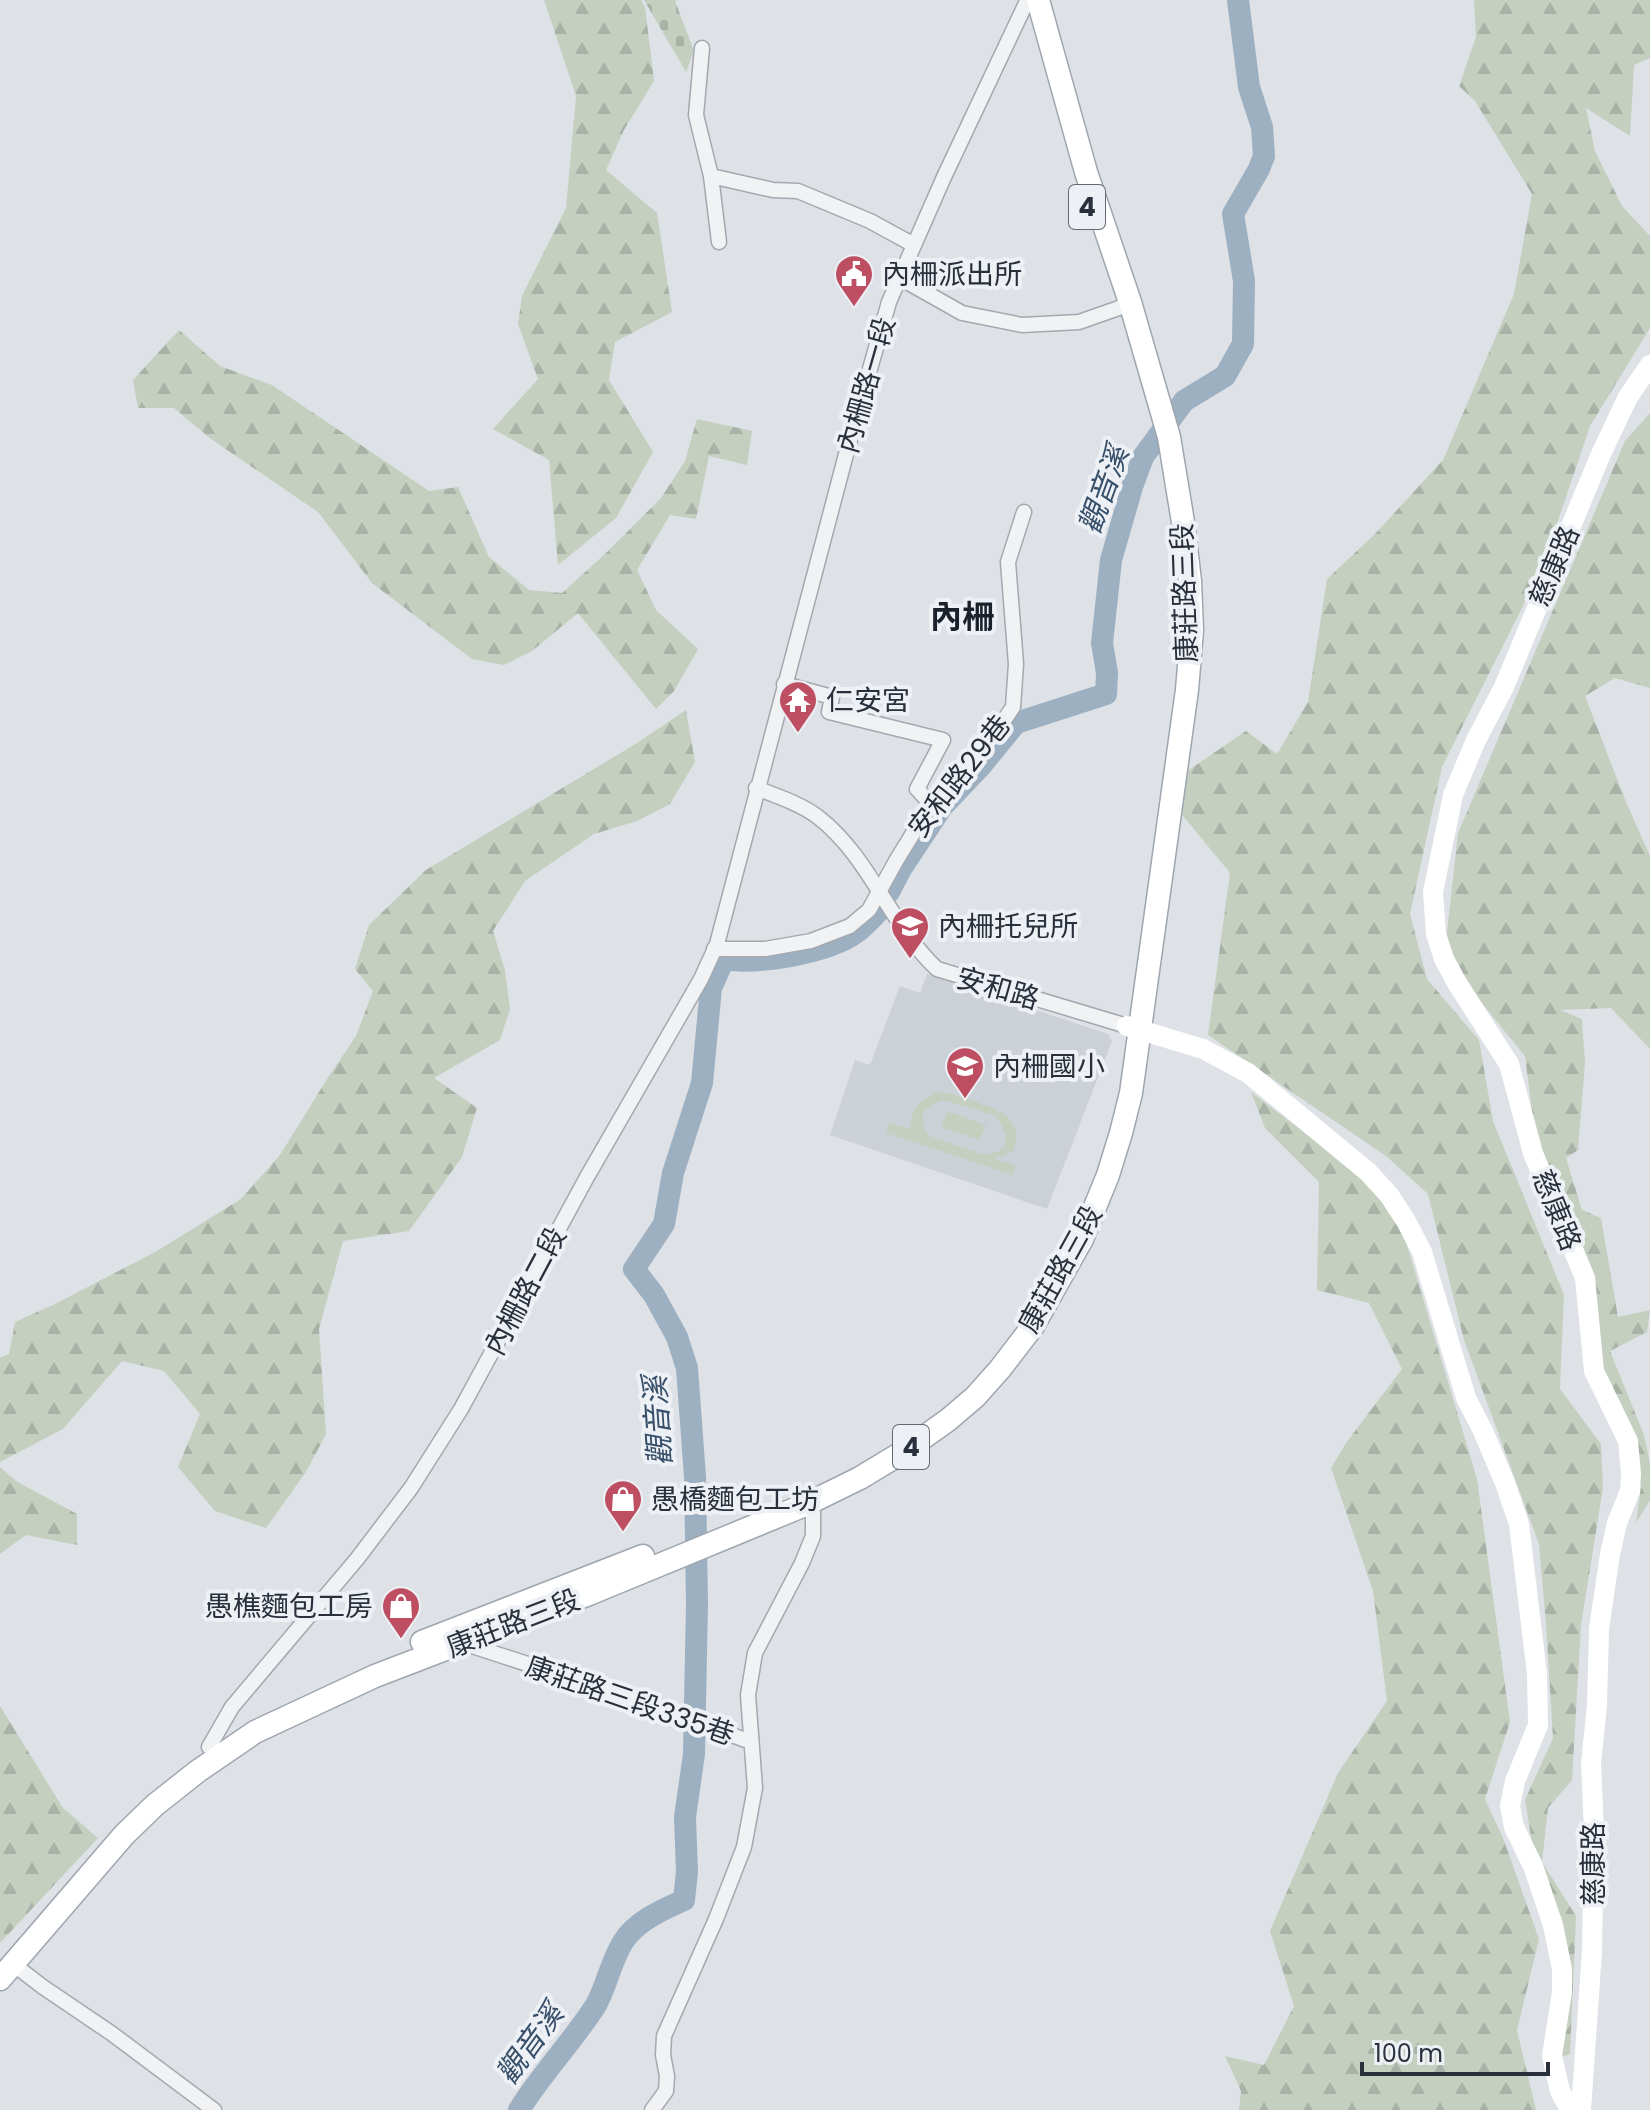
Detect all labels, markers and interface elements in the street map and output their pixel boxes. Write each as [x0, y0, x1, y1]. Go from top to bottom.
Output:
road number: 4 [1069, 185, 1105, 229]
public building icon: 內柵派出所 [833, 253, 875, 308]
place label: 內柵派出所 [882, 255, 1022, 294]
street label: 內柵路一段 [828, 312, 905, 458]
water label: 觀音溪 [1068, 436, 1140, 539]
street label: 慈康路 [1520, 520, 1589, 612]
street label: 康莊路三段 [1163, 522, 1206, 664]
district label: 內柵 [930, 594, 994, 639]
temple icon: 仁安宮 [777, 679, 819, 734]
place label: 仁安宮 [826, 681, 910, 720]
street label: 安和路29巷 [899, 707, 1020, 846]
school or university icon: 內柵托兒所 [889, 905, 931, 960]
place label: 內柵托兒所 [938, 907, 1078, 946]
street label: 安和路 [952, 958, 1044, 1019]
school or university icon: 內柵國小 [944, 1045, 986, 1100]
place label: 內柵國小 [993, 1047, 1105, 1086]
street label: 慈康路 [1523, 1164, 1590, 1256]
street label: 康莊路三段 [1009, 1199, 1111, 1340]
street label: 內柵路二段 [475, 1220, 576, 1362]
water label: 觀音溪 [633, 1371, 682, 1467]
road number: 4 [893, 1425, 929, 1469]
shop icon: 愚橋麵包工坊 [602, 1478, 644, 1533]
place label: 愚橋麵包工坊 [651, 1480, 819, 1519]
street label: 康莊路三段 [441, 1580, 586, 1667]
shop icon: 愚樵麵包工房 [380, 1585, 422, 1640]
place label: 愚樵麵包工房 [205, 1587, 373, 1626]
street label: 康莊路三段335巷 [520, 1646, 740, 1754]
street label: 慈康路 [1574, 1822, 1613, 1906]
water label: 觀音溪 [486, 1991, 576, 2093]
scale bar [1362, 2026, 1548, 2076]
text: 100 m [1374, 2037, 1443, 2070]

